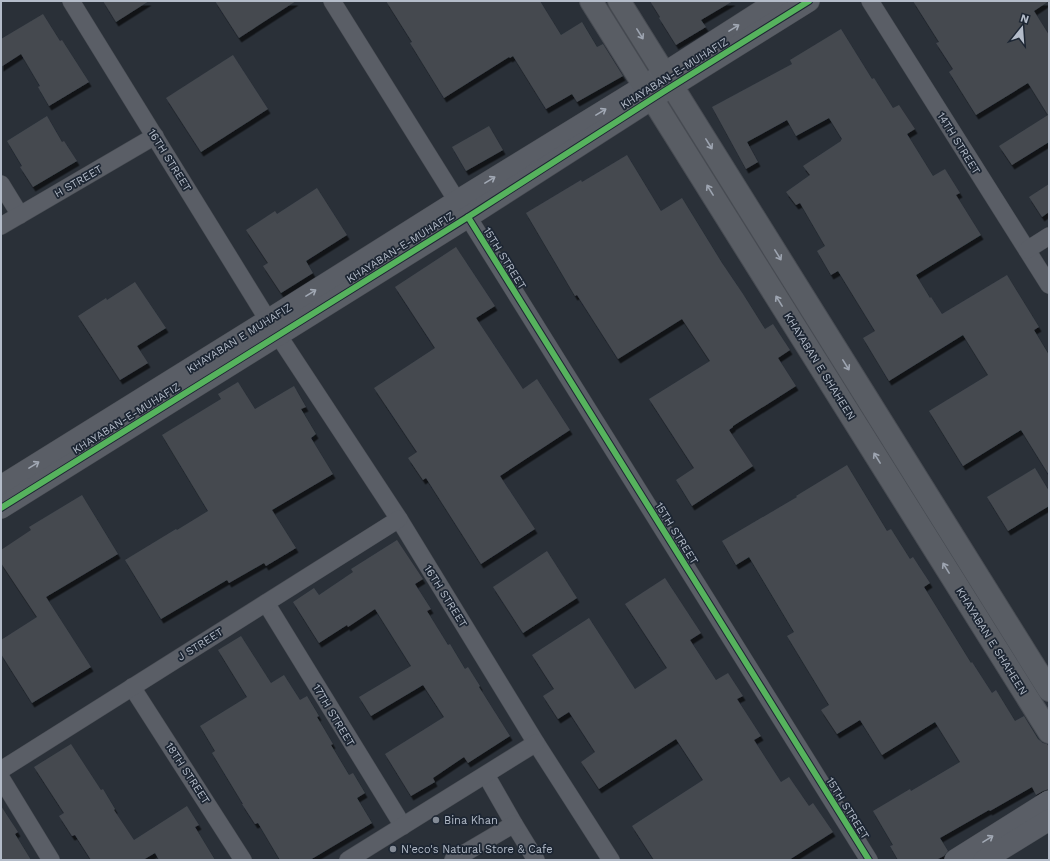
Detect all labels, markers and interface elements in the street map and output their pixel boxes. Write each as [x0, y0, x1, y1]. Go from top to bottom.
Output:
north arrow [1002, 8, 1042, 48]
text: N [1019, 12, 1031, 26]
one-way arrow [729, 24, 740, 32]
one-way arrow [636, 28, 644, 39]
street label: KHAYABAN-E-MUHAFIZ [618, 35, 730, 112]
one-way arrow [595, 108, 607, 116]
street label: 14TH STREET [934, 110, 983, 177]
street label: 16TH STREET [145, 127, 194, 194]
one-way arrow [705, 138, 713, 149]
street label: H STREET [52, 162, 105, 200]
one-way arrow [484, 176, 496, 184]
one-way arrow [705, 184, 713, 196]
street label: KHAYABAN-E-MUHAFIZ [344, 209, 456, 286]
street label: 15TH STREET [480, 225, 529, 292]
one-way arrow [774, 249, 782, 261]
one-way arrow [305, 289, 316, 297]
one-way arrow [774, 295, 783, 306]
street label: KHAYABAN E MUHAFIZ [185, 301, 294, 376]
street label: KHAYABAN E SHAHEEN [781, 310, 858, 422]
one-way arrow [843, 359, 851, 371]
street label: KHAYABAN-E-MUHAFIZ [70, 380, 182, 457]
one-way arrow [873, 452, 881, 464]
one-way arrow [28, 461, 40, 469]
street label: 15TH STREET [652, 500, 701, 567]
one-way arrow [942, 562, 950, 574]
street label: 16TH STREET [421, 563, 470, 630]
street label: KHAYABAN E SHAHEEN [953, 585, 1030, 697]
street label: J STREET [175, 625, 226, 664]
street label: 17TH STREET [310, 682, 357, 749]
street label: 18TH STREET [163, 740, 213, 807]
street label: 15TH STREET [823, 775, 872, 842]
place label: Bina Khan [444, 814, 498, 827]
marker: Bina Khan [431, 815, 441, 825]
one-way arrow [982, 835, 994, 843]
place label: N'eco's Natural Store & Cafe [401, 843, 553, 856]
marker: N'eco's Natural Store & Cafe [388, 844, 398, 854]

